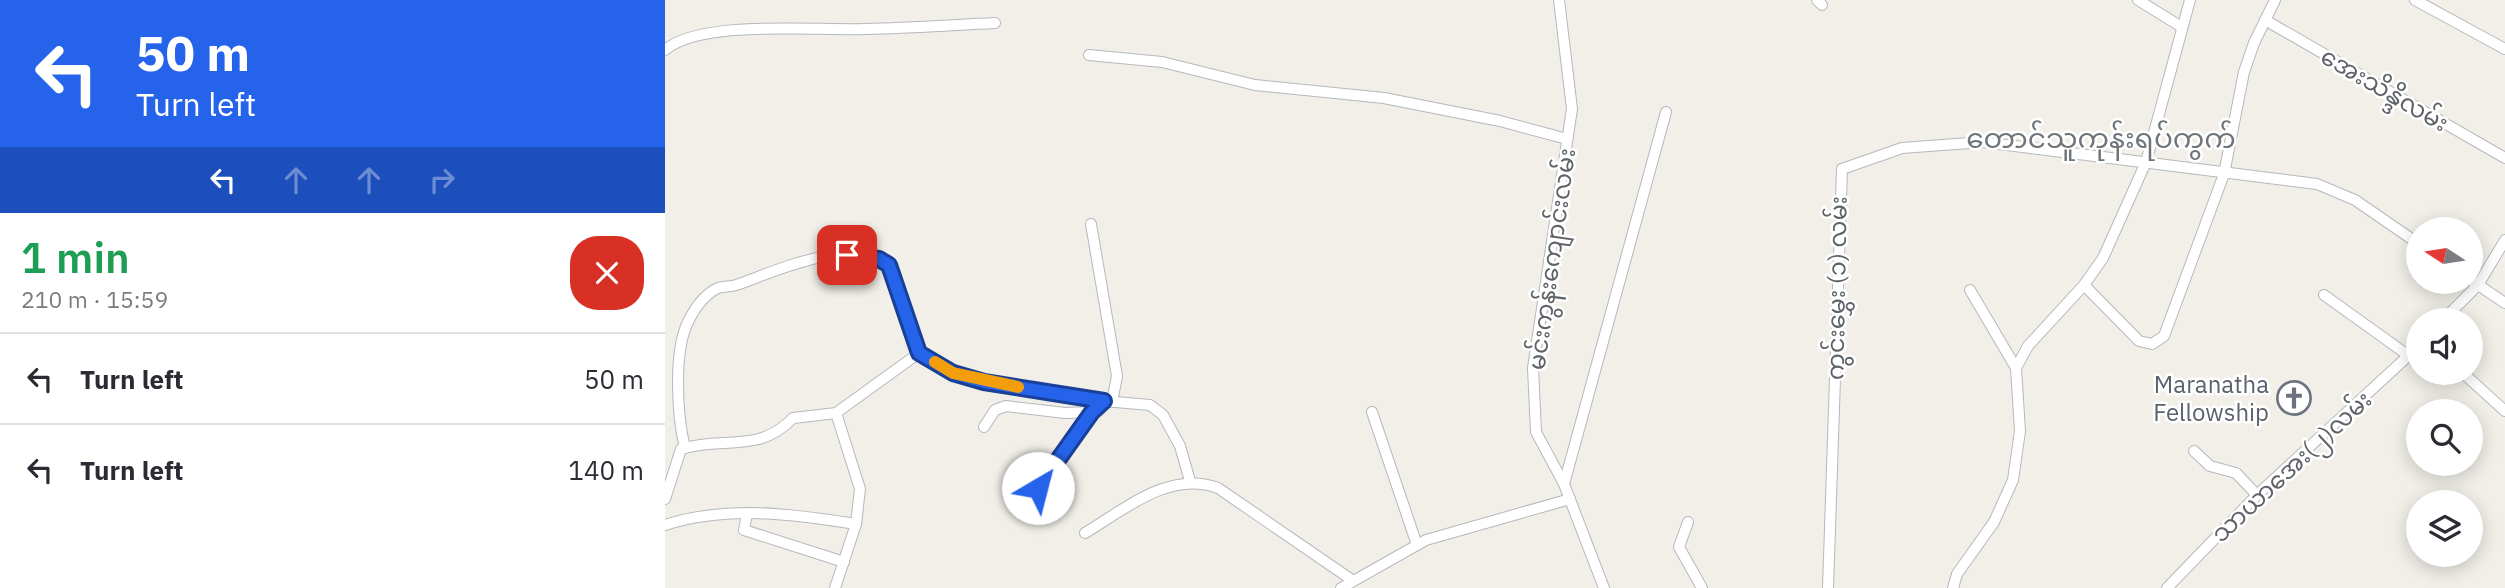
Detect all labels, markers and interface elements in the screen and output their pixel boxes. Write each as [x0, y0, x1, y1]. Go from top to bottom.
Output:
text: 50 m [136, 21, 250, 84]
icon: left [21, 28, 112, 119]
street label: အေးသိန္ဒိလမ်း [2313, 40, 2455, 142]
text: Turn left [136, 83, 256, 125]
district label: တောင်သူကုန်းရပ်ကွက် [1966, 119, 2236, 161]
street label: မင်းကွန်းကျောင်းလမ်း [1520, 146, 1586, 372]
icon: left [204, 161, 242, 199]
icon: ahead [277, 161, 315, 199]
icon: ahead [350, 161, 388, 199]
icon: right [423, 161, 461, 199]
street label: ကွင်းမွှေး (၁) လမ်း [1818, 196, 1857, 380]
north arrow [2406, 217, 2483, 294]
map controls [2406, 217, 2483, 567]
pin [817, 225, 877, 285]
text: 1 min [21, 230, 130, 285]
button: close [570, 236, 644, 310]
icon: arrive [828, 236, 866, 274]
text: 210 m · 15:59 [21, 284, 168, 314]
button: sound [2406, 308, 2483, 385]
icon: left [21, 360, 59, 398]
text: Turn left [80, 362, 183, 396]
text: 50 m [584, 362, 644, 396]
place label: Maranatha Fellowship [2153, 368, 2269, 428]
church icon: Maranatha Fellowship [2275, 379, 2313, 417]
street label: သာယာအေး(၂)လမ်း [2204, 383, 2381, 552]
button: search [2406, 399, 2483, 476]
icon: left [21, 451, 59, 489]
position arrow [1001, 451, 1075, 525]
text: Turn left [80, 453, 183, 487]
text: 140 m [568, 453, 644, 487]
button: layers [2406, 490, 2483, 567]

